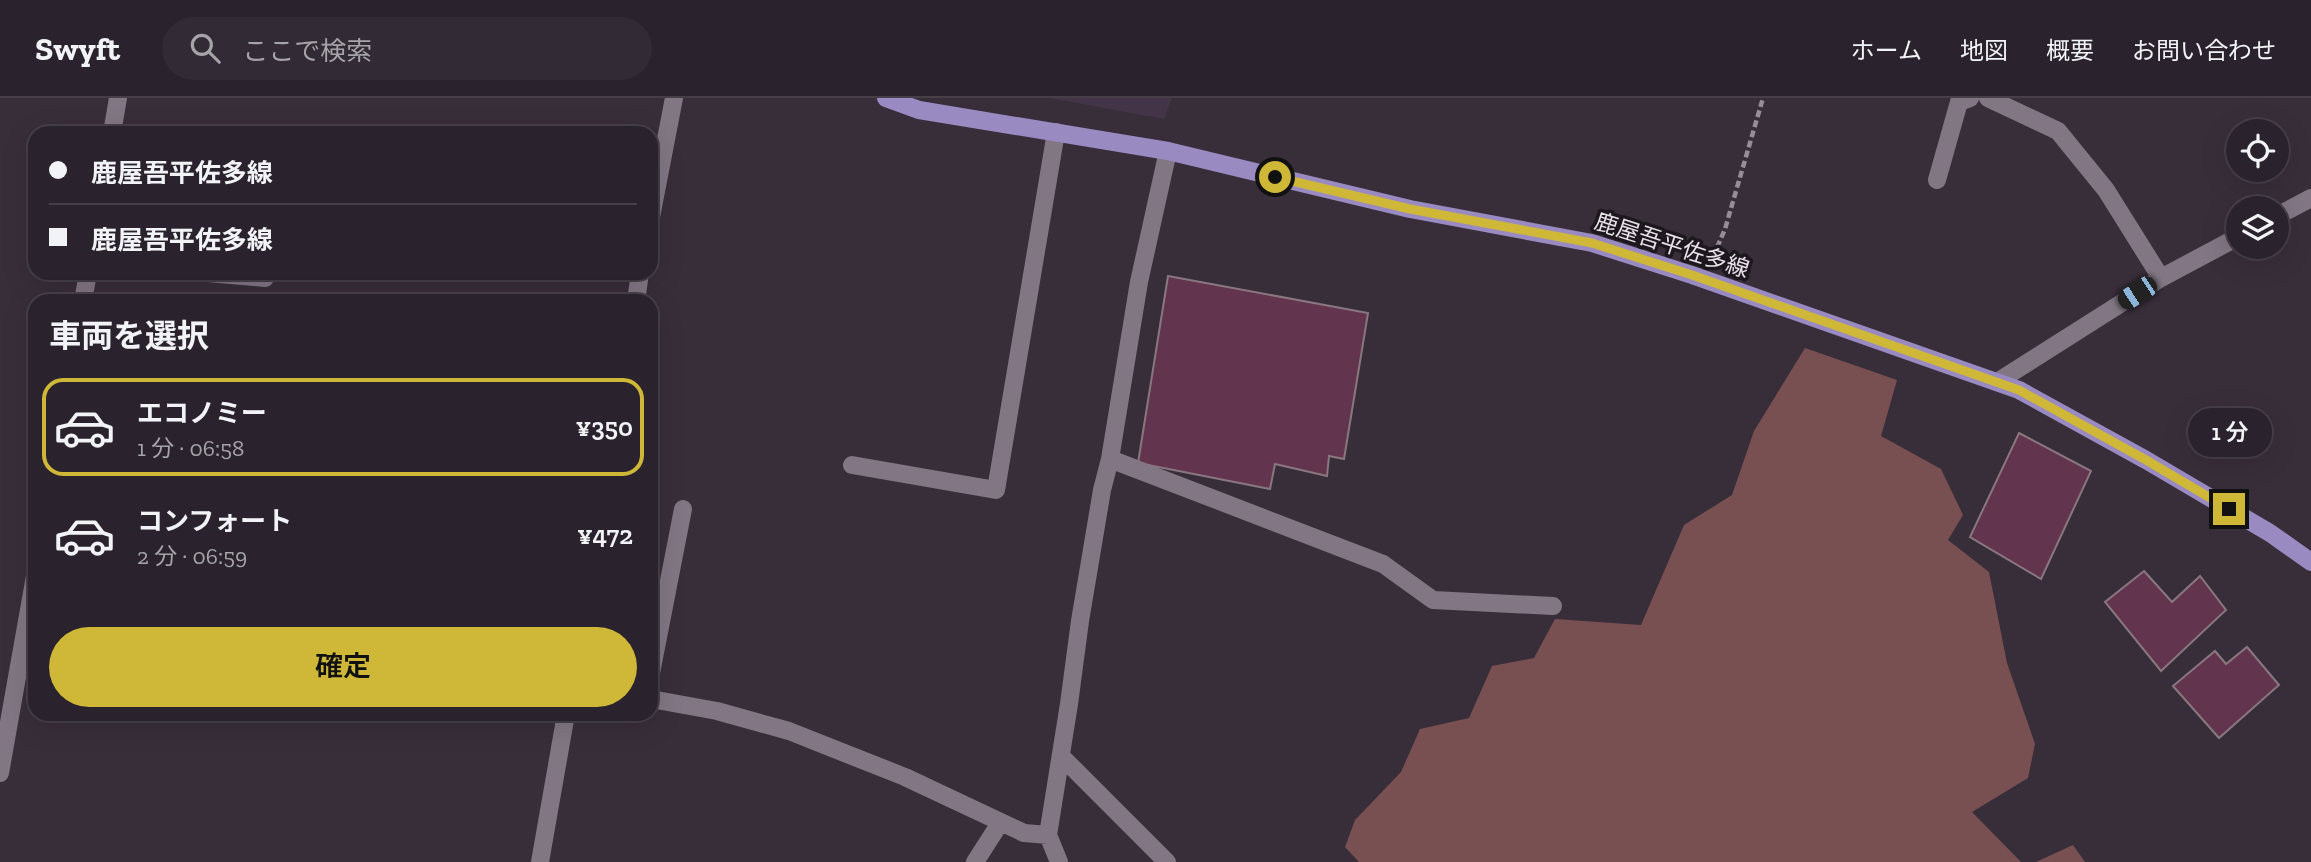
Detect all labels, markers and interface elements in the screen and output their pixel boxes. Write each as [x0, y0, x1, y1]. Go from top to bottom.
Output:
search box [162, 17, 652, 80]
text: Swyft [35, 29, 120, 68]
icon: search [186, 29, 224, 67]
text: ここで検索 [242, 35, 372, 67]
text: ホーム [1851, 36, 1922, 65]
text: 地図 [1960, 36, 2008, 65]
text: 概要 [2046, 36, 2094, 65]
text: お問い合わせ [2132, 36, 2276, 65]
map controls [2226, 119, 2289, 259]
button: locate [2226, 119, 2289, 182]
text: 鹿屋吾平佐多線 [91, 157, 273, 189]
route start [1259, 161, 1291, 193]
button: layers [2226, 196, 2289, 259]
street label: 鹿屋吾平佐多線 [1591, 207, 1753, 283]
text: 鹿屋吾平佐多線 [91, 224, 273, 256]
car [2114, 273, 2161, 313]
text: 車両を選択 [49, 317, 209, 355]
icon: car [53, 396, 116, 459]
text: エコノミー [137, 397, 267, 429]
callout: 1 分 [2187, 408, 2271, 456]
text: ¥350 [576, 411, 633, 443]
text: 1 分 [2212, 418, 2248, 446]
text: 1 分 · 06:58 [137, 434, 244, 462]
route end [2213, 493, 2245, 525]
icon: car [53, 504, 116, 567]
text: コンフォート [137, 505, 292, 537]
text: ¥472 [577, 519, 633, 551]
text: 2 分 · 06:59 [137, 542, 247, 570]
button: 確定 [49, 627, 637, 707]

